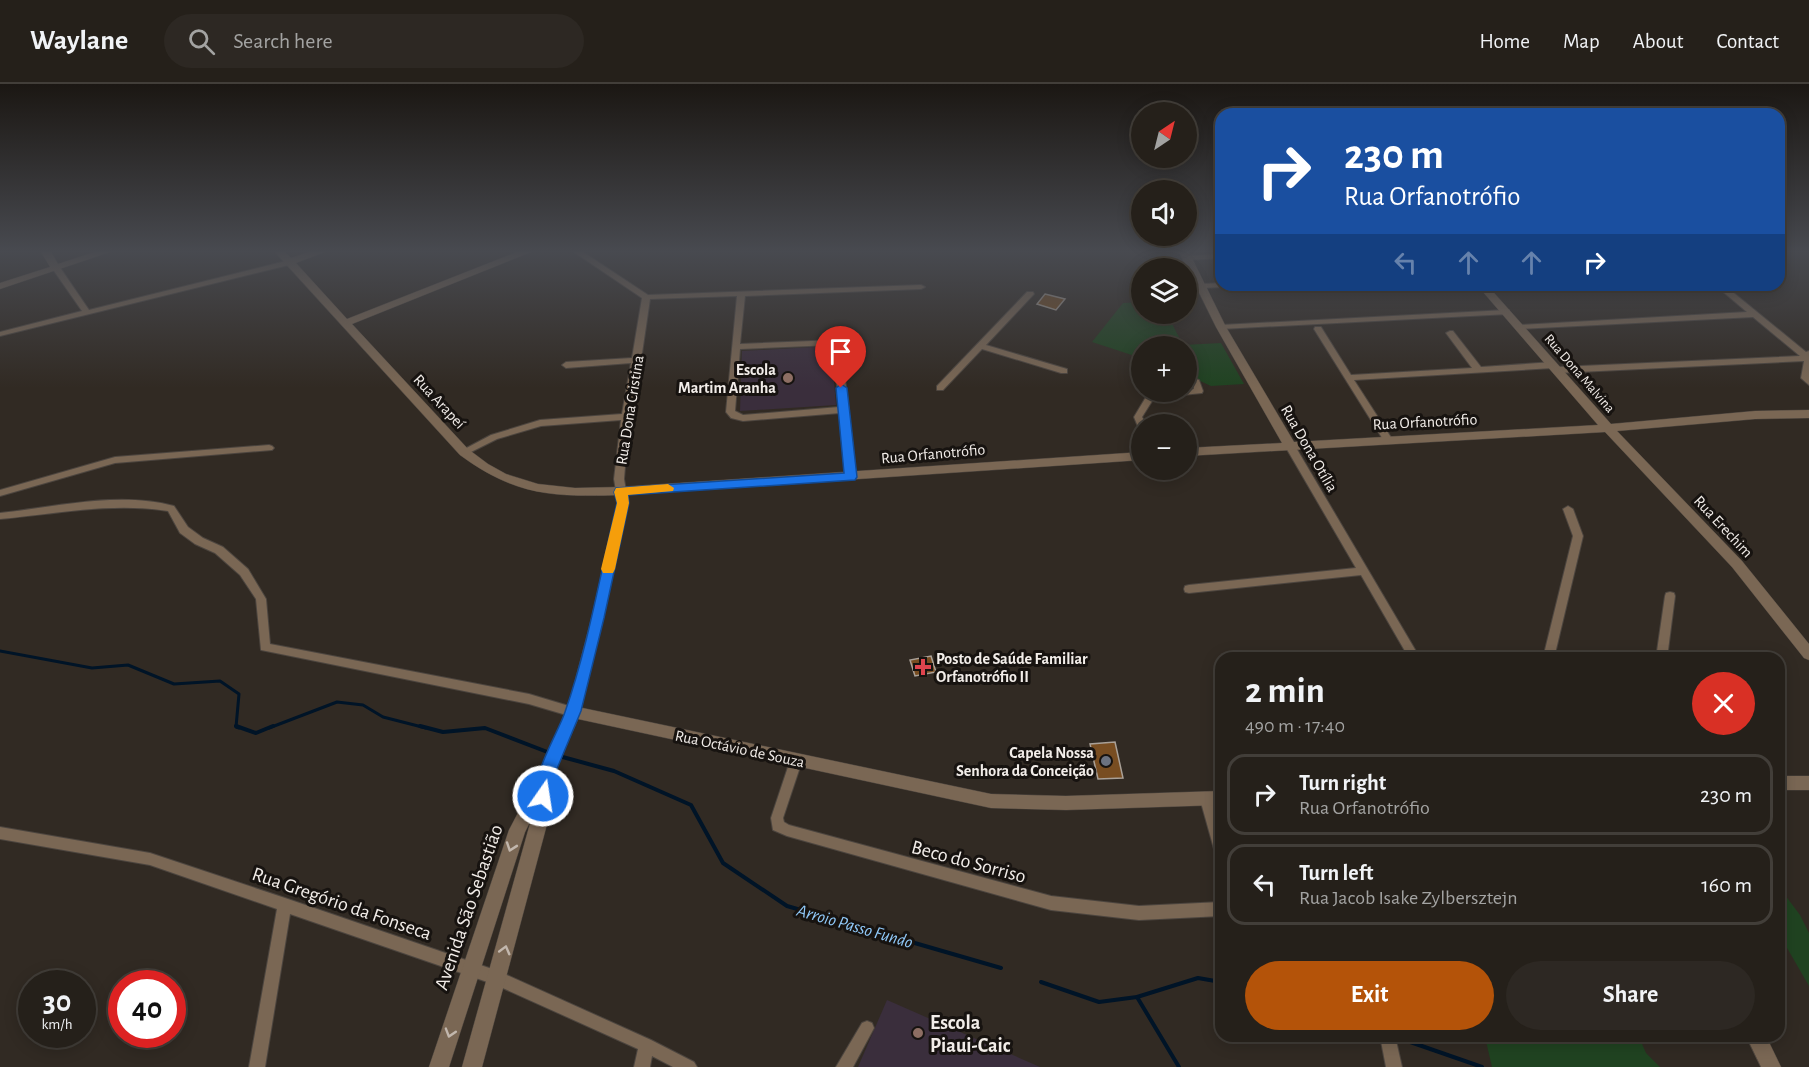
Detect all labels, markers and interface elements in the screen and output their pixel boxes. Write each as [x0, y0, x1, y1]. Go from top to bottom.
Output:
search box [164, 14, 584, 68]
icon: search [185, 25, 218, 58]
text: Waylane [30, 27, 128, 55]
text: Search here [233, 30, 333, 52]
text: Home [1479, 31, 1530, 52]
text: Map [1563, 31, 1600, 52]
text: About [1633, 31, 1683, 52]
text: Contact [1716, 31, 1779, 52]
north arrow [1131, 102, 1197, 168]
map controls [1131, 102, 1197, 480]
icon: right [1245, 132, 1323, 210]
text: 230 m [1344, 134, 1444, 176]
button: sound [1131, 180, 1197, 246]
text: Rua Orfanotrófio [1344, 183, 1521, 210]
icon: left [1389, 246, 1422, 279]
icon: ahead [1452, 246, 1485, 279]
icon: ahead [1515, 246, 1548, 279]
icon: right [1578, 246, 1611, 279]
button: layers [1131, 258, 1197, 324]
pin [815, 326, 866, 388]
street label: Rua Dona Malvina [1541, 332, 1617, 416]
icon: arrive [824, 335, 857, 368]
button: + [1131, 336, 1197, 402]
street label: Rua Dona Cristina [613, 354, 647, 466]
place label: Escola Martim Aranha [678, 362, 776, 396]
street label: Rua Arapeí [410, 371, 468, 432]
marker: Escola Martim Aranha [781, 371, 795, 385]
street label: Rua Dona Otília [1278, 402, 1340, 495]
street label: Rua Orfanotrófio [1372, 411, 1478, 433]
button: − [1131, 414, 1197, 480]
street label: Rua Orfanotrófio [880, 441, 986, 467]
street label: Rua Erechim [1691, 493, 1756, 561]
place label: Posto de Saúde Familiar Orfanotrófio II [936, 651, 1088, 685]
marker: Posto de Saúde Familiar Orfanotrófio II [914, 658, 932, 676]
button: close [1692, 672, 1755, 735]
text: 2 min [1245, 673, 1325, 709]
text: 490 m · 17:40 [1245, 716, 1345, 736]
street label: Rua Octávio de Souza [674, 727, 806, 771]
place label: Capela Nossa Senhora da Conceição [956, 745, 1094, 779]
marker: Capela Nossa Senhora da Conceição [1099, 754, 1113, 768]
position arrow [511, 764, 575, 828]
text: Turn right [1299, 772, 1386, 794]
icon: right [1248, 778, 1281, 811]
text: 230 m [1700, 784, 1752, 806]
text: Rua Orfanotrófio [1299, 798, 1430, 818]
street label: Avenida São Sebastião [431, 822, 507, 993]
street label: Beco do Sorriso [909, 837, 1028, 887]
one-way arrow [505, 842, 518, 852]
text: Turn left [1299, 862, 1373, 884]
street label: Rua Gregório da Fonseca [249, 864, 434, 944]
icon: left [1248, 868, 1281, 901]
text: 160 m [1701, 874, 1752, 896]
text: Rua Jacob Isake Zylbersztejn [1299, 888, 1518, 908]
water label: Arroio Passo Fundo [794, 902, 915, 952]
one-way arrow [498, 945, 510, 956]
button: Exit [1245, 961, 1494, 1030]
button: Share [1506, 961, 1755, 1030]
speed limit sign: 40 [108, 970, 186, 1048]
text: 30 [43, 987, 71, 1017]
place label: Escola Piaui-Caic [930, 1013, 1011, 1056]
text: km/h [42, 1017, 72, 1032]
marker: Escola Piaui-Caic [911, 1026, 925, 1040]
one-way arrow [444, 1027, 457, 1038]

